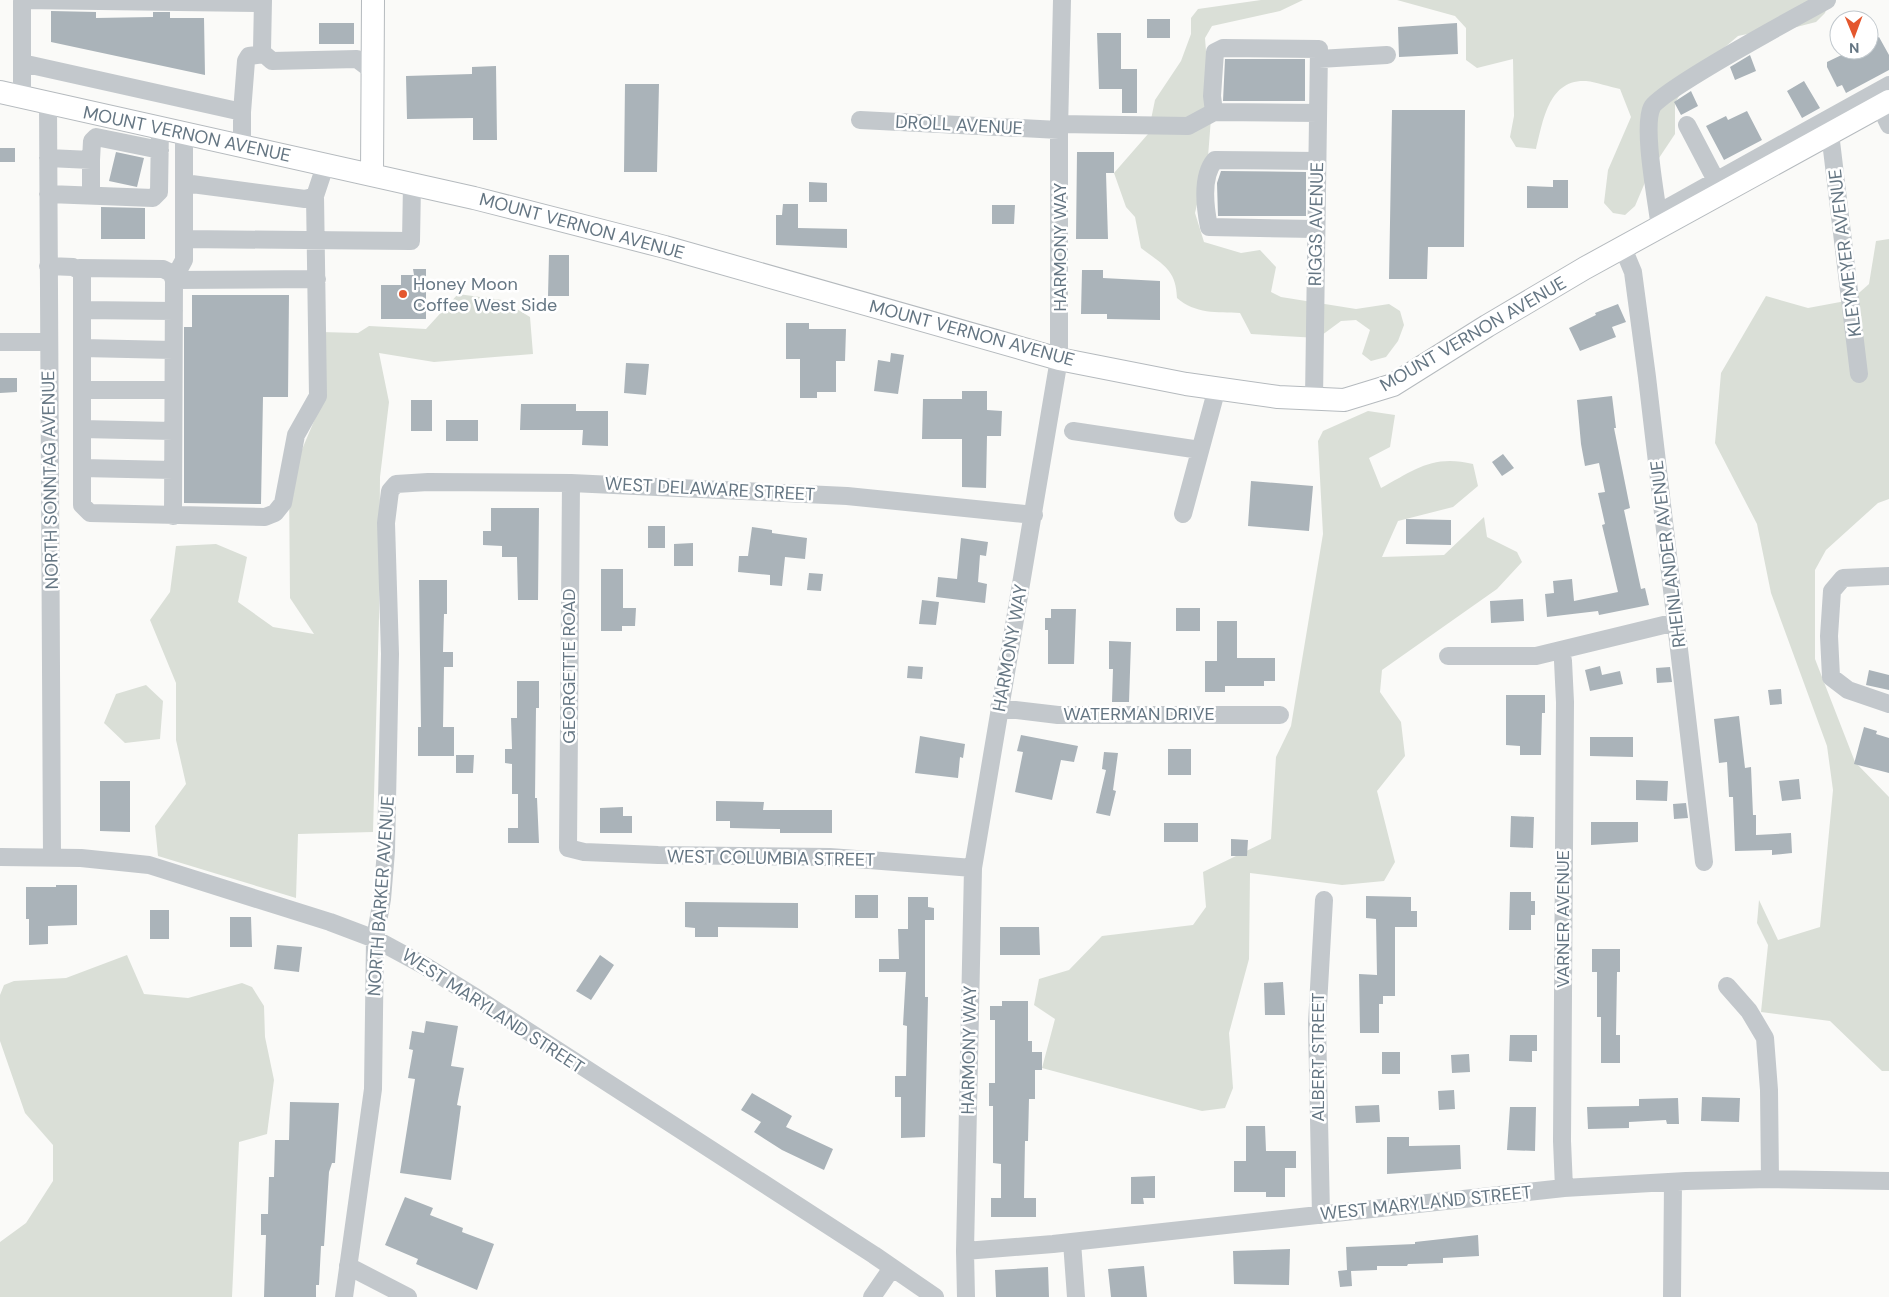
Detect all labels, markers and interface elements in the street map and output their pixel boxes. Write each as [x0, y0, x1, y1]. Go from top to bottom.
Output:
north arrow [1829, 10, 1879, 60]
text: N [1849, 39, 1859, 57]
street label: MOUNT VERNON AVENUE [81, 100, 293, 168]
street label: DROLL AVENUE [895, 110, 1023, 140]
street label: RIGGS AVENUE [1303, 162, 1329, 286]
street label: KLEYMEYER AVENUE [1823, 168, 1867, 338]
street label: HARMONY WAY [1048, 182, 1072, 311]
street label: MOUNT VERNON AVENUE [477, 187, 687, 265]
street label: MOUNT VERNON AVENUE [1375, 271, 1571, 397]
place label: Honey Moon Coffee West Side [413, 272, 557, 317]
marker: Honey Moon Coffee West Side [397, 288, 409, 300]
street label: MOUNT VERNON AVENUE [867, 294, 1077, 372]
street label: NORTH SONNTAG AVENUE [36, 371, 64, 589]
street label: RHEINLANDER AVENUE [1645, 459, 1691, 649]
street label: WEST DELAWARE STREET [604, 472, 816, 506]
street label: HARMONY WAY [987, 582, 1033, 714]
street label: GEORGETTE ROAD [557, 588, 581, 744]
street label: WATERMAN DRIVE [1063, 702, 1215, 726]
street label: NORTH BARKER AVENUE [362, 795, 400, 997]
street label: WEST COLUMBIA STREET [667, 844, 875, 872]
street label: VARNER AVENUE [1551, 850, 1575, 988]
street label: WEST MARYLAND STREET [397, 943, 589, 1079]
street label: HARMONY WAY [956, 985, 982, 1115]
street label: ALBERT STREET [1306, 992, 1330, 1122]
street label: WEST MARYLAND STREET [1319, 1180, 1533, 1226]

